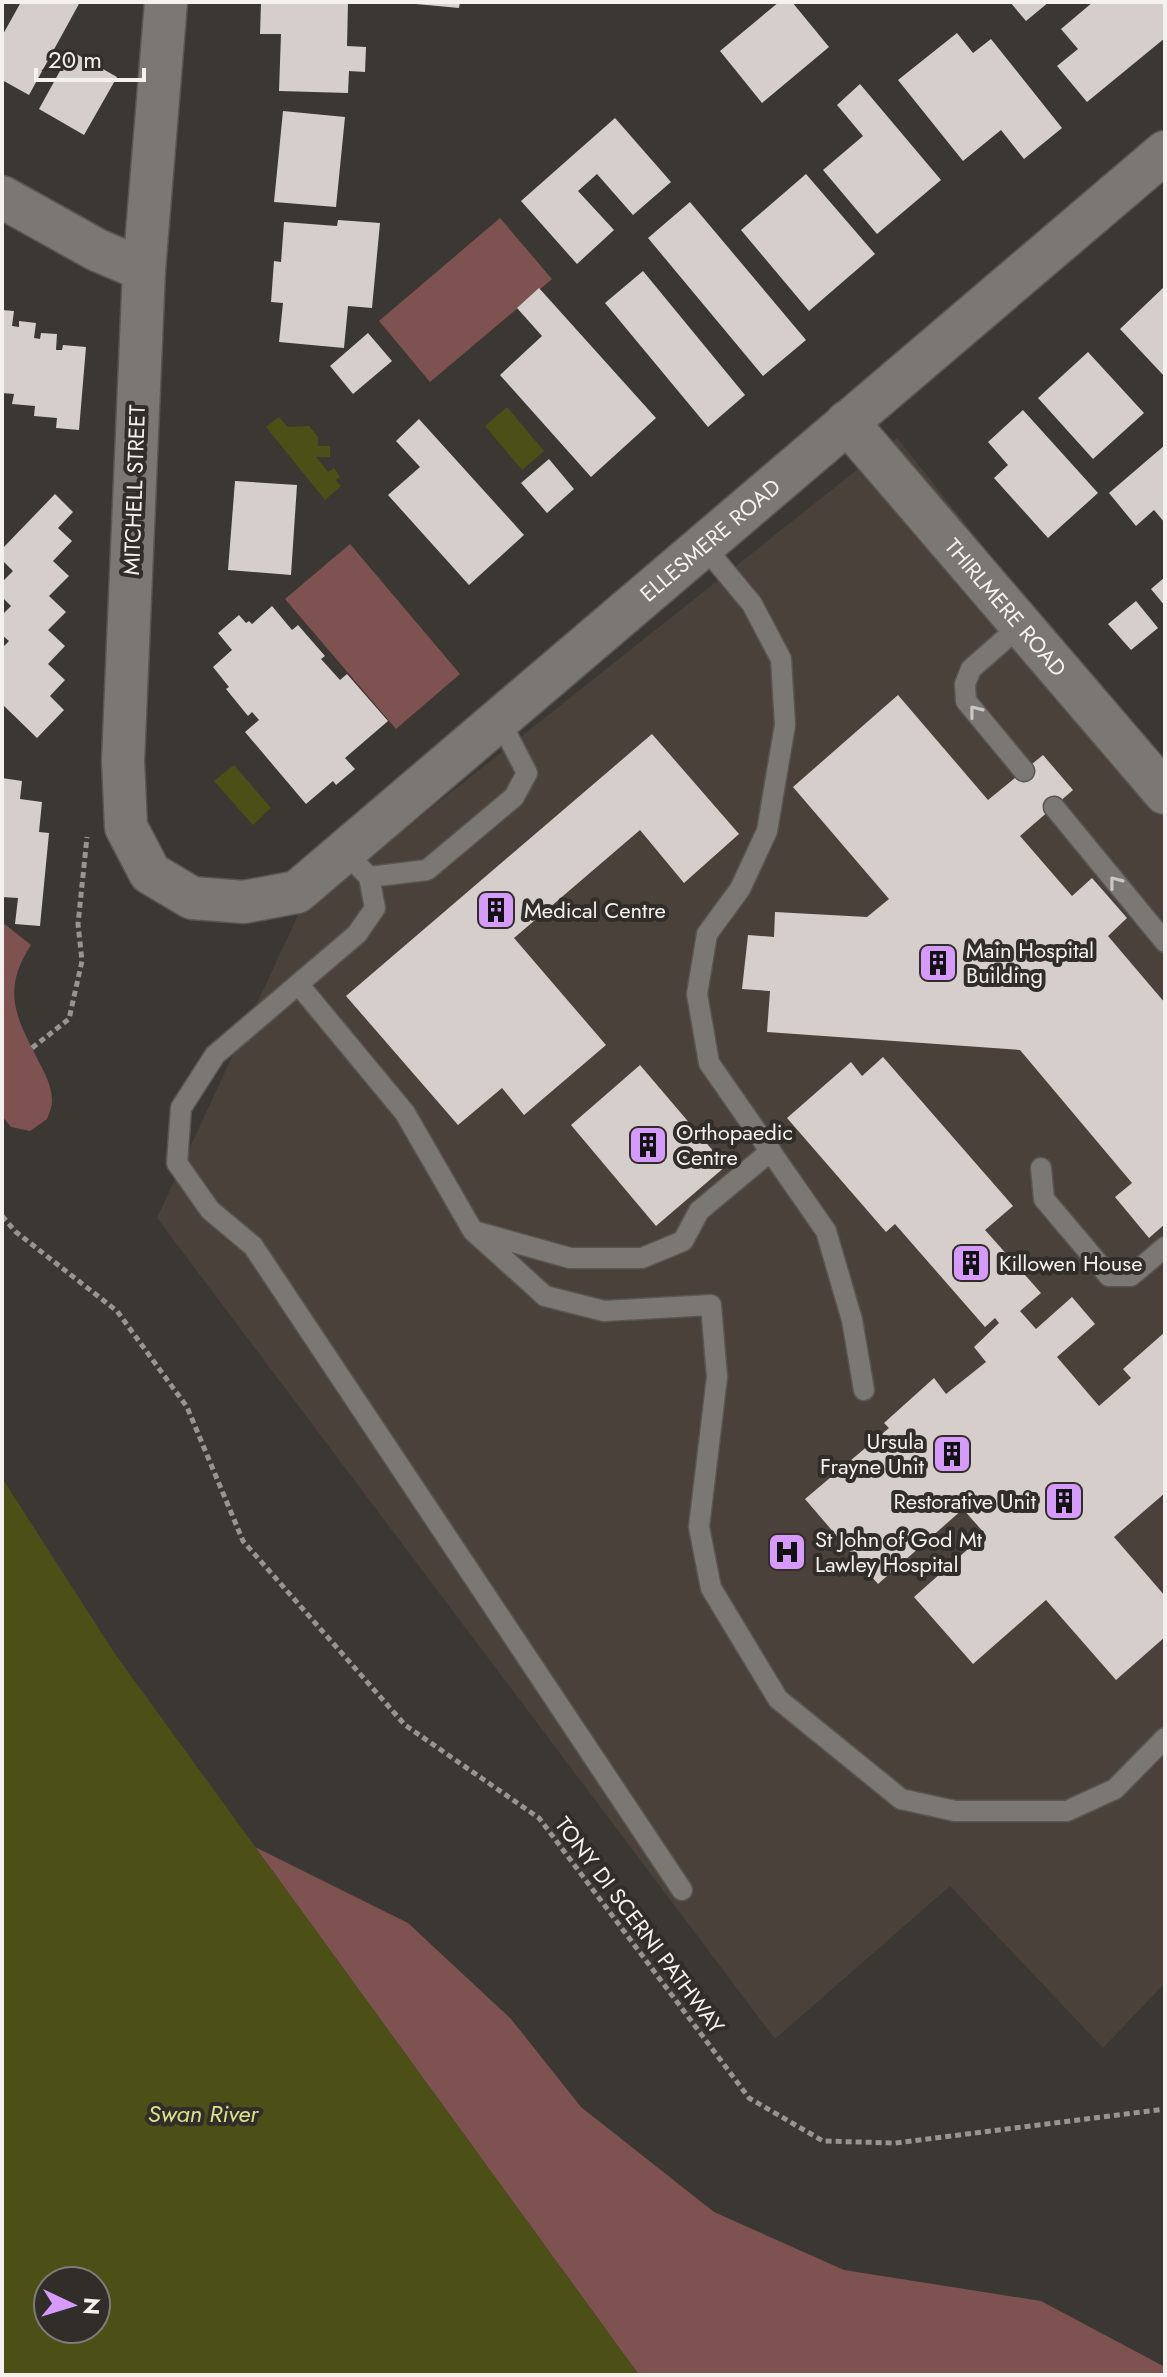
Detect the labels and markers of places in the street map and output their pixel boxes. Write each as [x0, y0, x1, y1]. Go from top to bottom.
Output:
building icon: Medical Centre [475, 889, 517, 931]
place label: Medical Centre [524, 894, 666, 926]
place label: Main Hospital Building [966, 934, 1094, 991]
building icon: Main Hospital Building [917, 942, 959, 984]
place label: Orthopaedic Centre [676, 1116, 793, 1173]
building icon: Orthopaedic Centre [627, 1124, 669, 1166]
building icon: Killowen House [950, 1242, 992, 1284]
place label: Killowen House [999, 1247, 1143, 1279]
place label: Ursula Frayne Unit [820, 1425, 925, 1482]
building icon: Ursula Frayne Unit [931, 1433, 973, 1475]
building icon: Restorative Unit [1043, 1480, 1085, 1522]
place label: Restorative Unit [893, 1485, 1037, 1517]
place label: St John of God Mt Lawley Hospital [815, 1523, 983, 1580]
hospital icon: St John of God Mt Lawley Hospital [766, 1531, 808, 1573]

